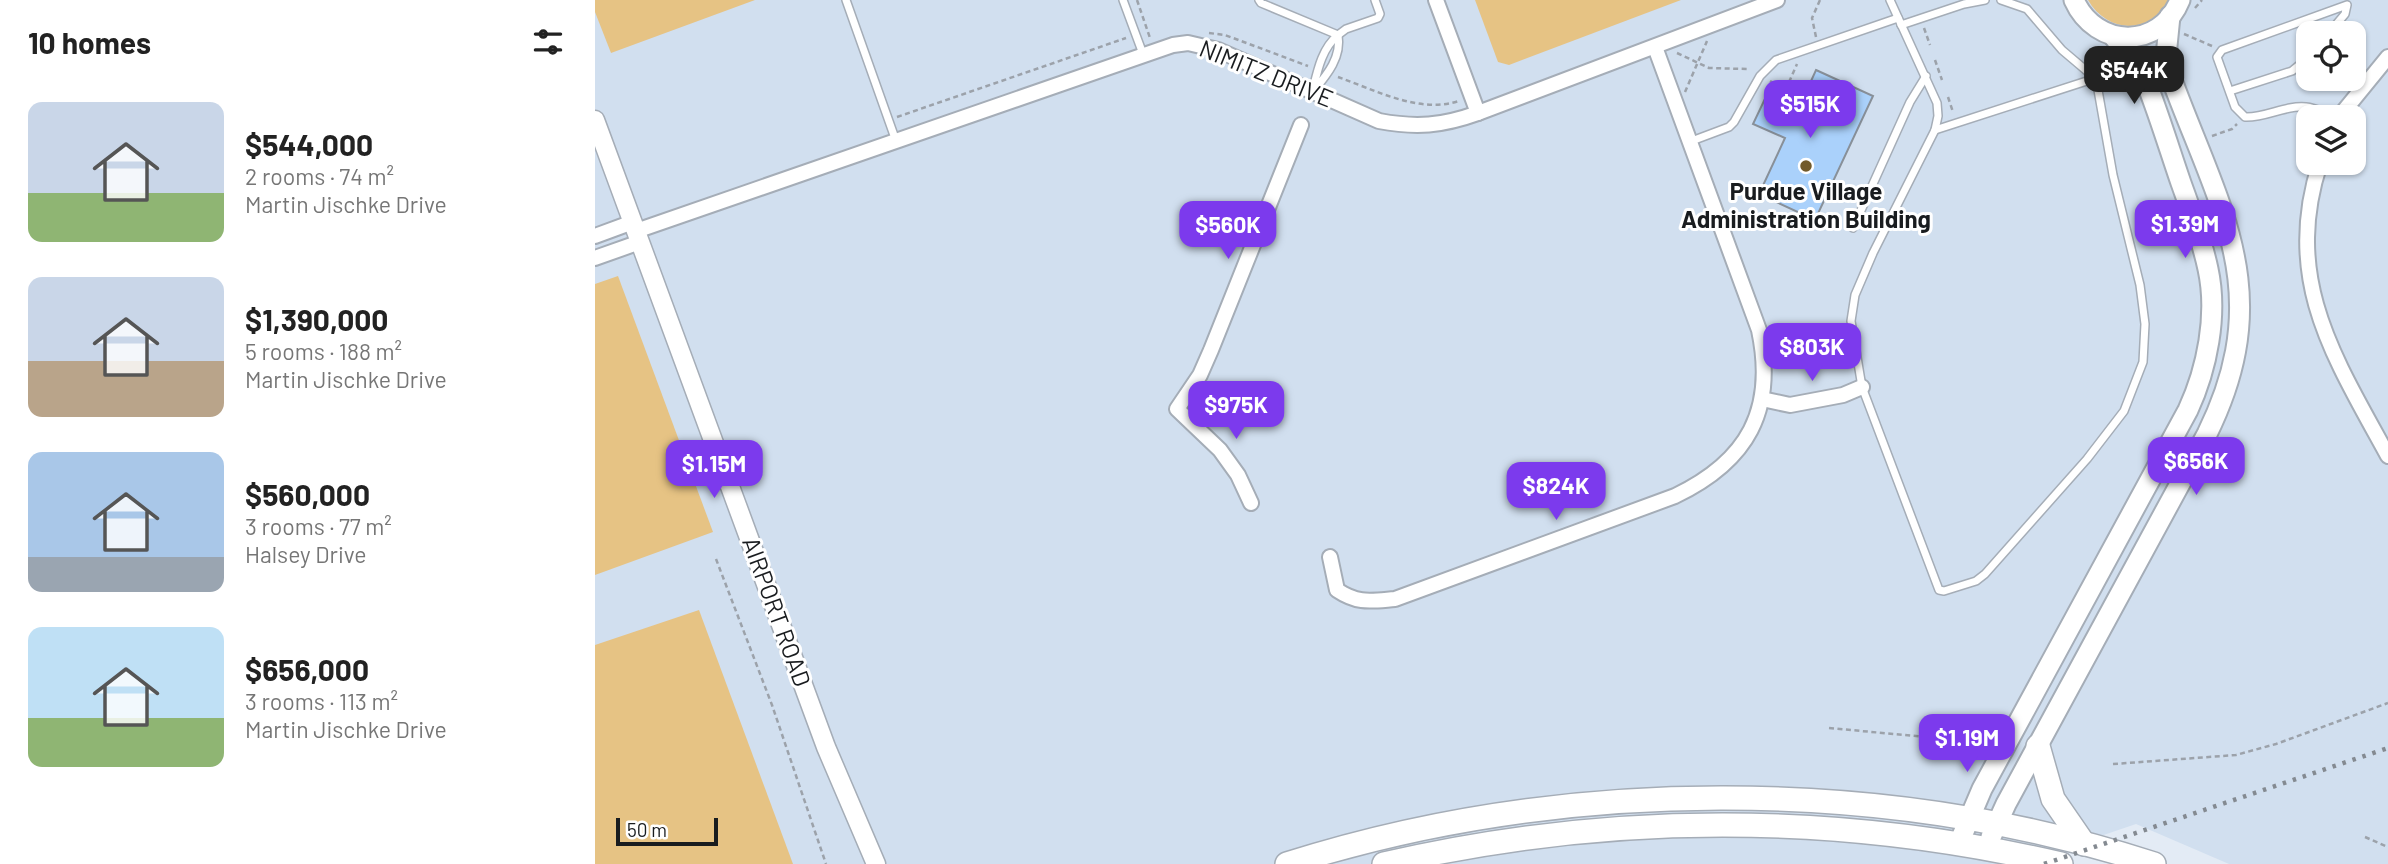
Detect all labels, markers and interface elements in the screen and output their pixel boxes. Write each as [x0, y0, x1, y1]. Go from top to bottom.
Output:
map controls [2296, 21, 2366, 175]
button: locate [2296, 21, 2366, 91]
icon: filters [529, 23, 567, 61]
text: 10 homes [28, 24, 151, 60]
street label: NIMITZ DRIVE [1196, 33, 1338, 113]
pin: $544K [2085, 46, 2183, 106]
text: $544K [2100, 55, 2168, 83]
pin: $515K [1761, 80, 1859, 140]
text: $515K [1780, 89, 1840, 117]
button: layers [2296, 105, 2366, 175]
text: $544,000 [245, 126, 373, 162]
icon: home [84, 130, 168, 214]
marker: Purdue Village Administration Building [1798, 158, 1814, 174]
text: 2 rooms · 74 m² [245, 162, 394, 190]
place label: Purdue Village Administration Building [1681, 176, 1931, 233]
text: Martin Jischke Drive [245, 190, 447, 218]
pin: $1.39M [2128, 201, 2242, 260]
pin: $560K [1179, 202, 1277, 261]
text: $1.39M [2151, 209, 2219, 237]
text: $560K [1195, 210, 1261, 238]
text: $1,390,000 [245, 301, 388, 337]
icon: home [84, 305, 168, 389]
pin: $803K [1763, 324, 1861, 383]
text: $803K [1779, 332, 1845, 360]
text: 5 rooms · 188 m² [245, 337, 402, 365]
text: Martin Jischke Drive [245, 365, 447, 393]
pin: $975K [1187, 382, 1285, 441]
text: $975K [1204, 390, 1268, 418]
pin: $656K [2147, 438, 2245, 497]
pin: $1.15M [657, 440, 771, 500]
text: $656K [2164, 446, 2228, 474]
text: $1.15M [682, 449, 746, 477]
pin: $824K [1507, 462, 1605, 522]
text: $824K [1523, 471, 1589, 499]
text: $560,000 [245, 476, 370, 512]
icon: home [84, 480, 168, 564]
text: 3 rooms · 77 m² [245, 512, 392, 540]
street label: AIRPORT ROAD [737, 533, 818, 690]
text: Halsey Drive [245, 540, 367, 568]
text: $656,000 [245, 651, 369, 687]
icon: home [84, 655, 168, 739]
text: 3 rooms · 113 m² [245, 687, 398, 715]
pin: $1.19M [1910, 714, 2024, 774]
text: Martin Jischke Drive [245, 715, 447, 743]
text: $1.19M [1935, 723, 1999, 751]
scale bar [616, 815, 717, 847]
text: 50 m [627, 818, 667, 841]

